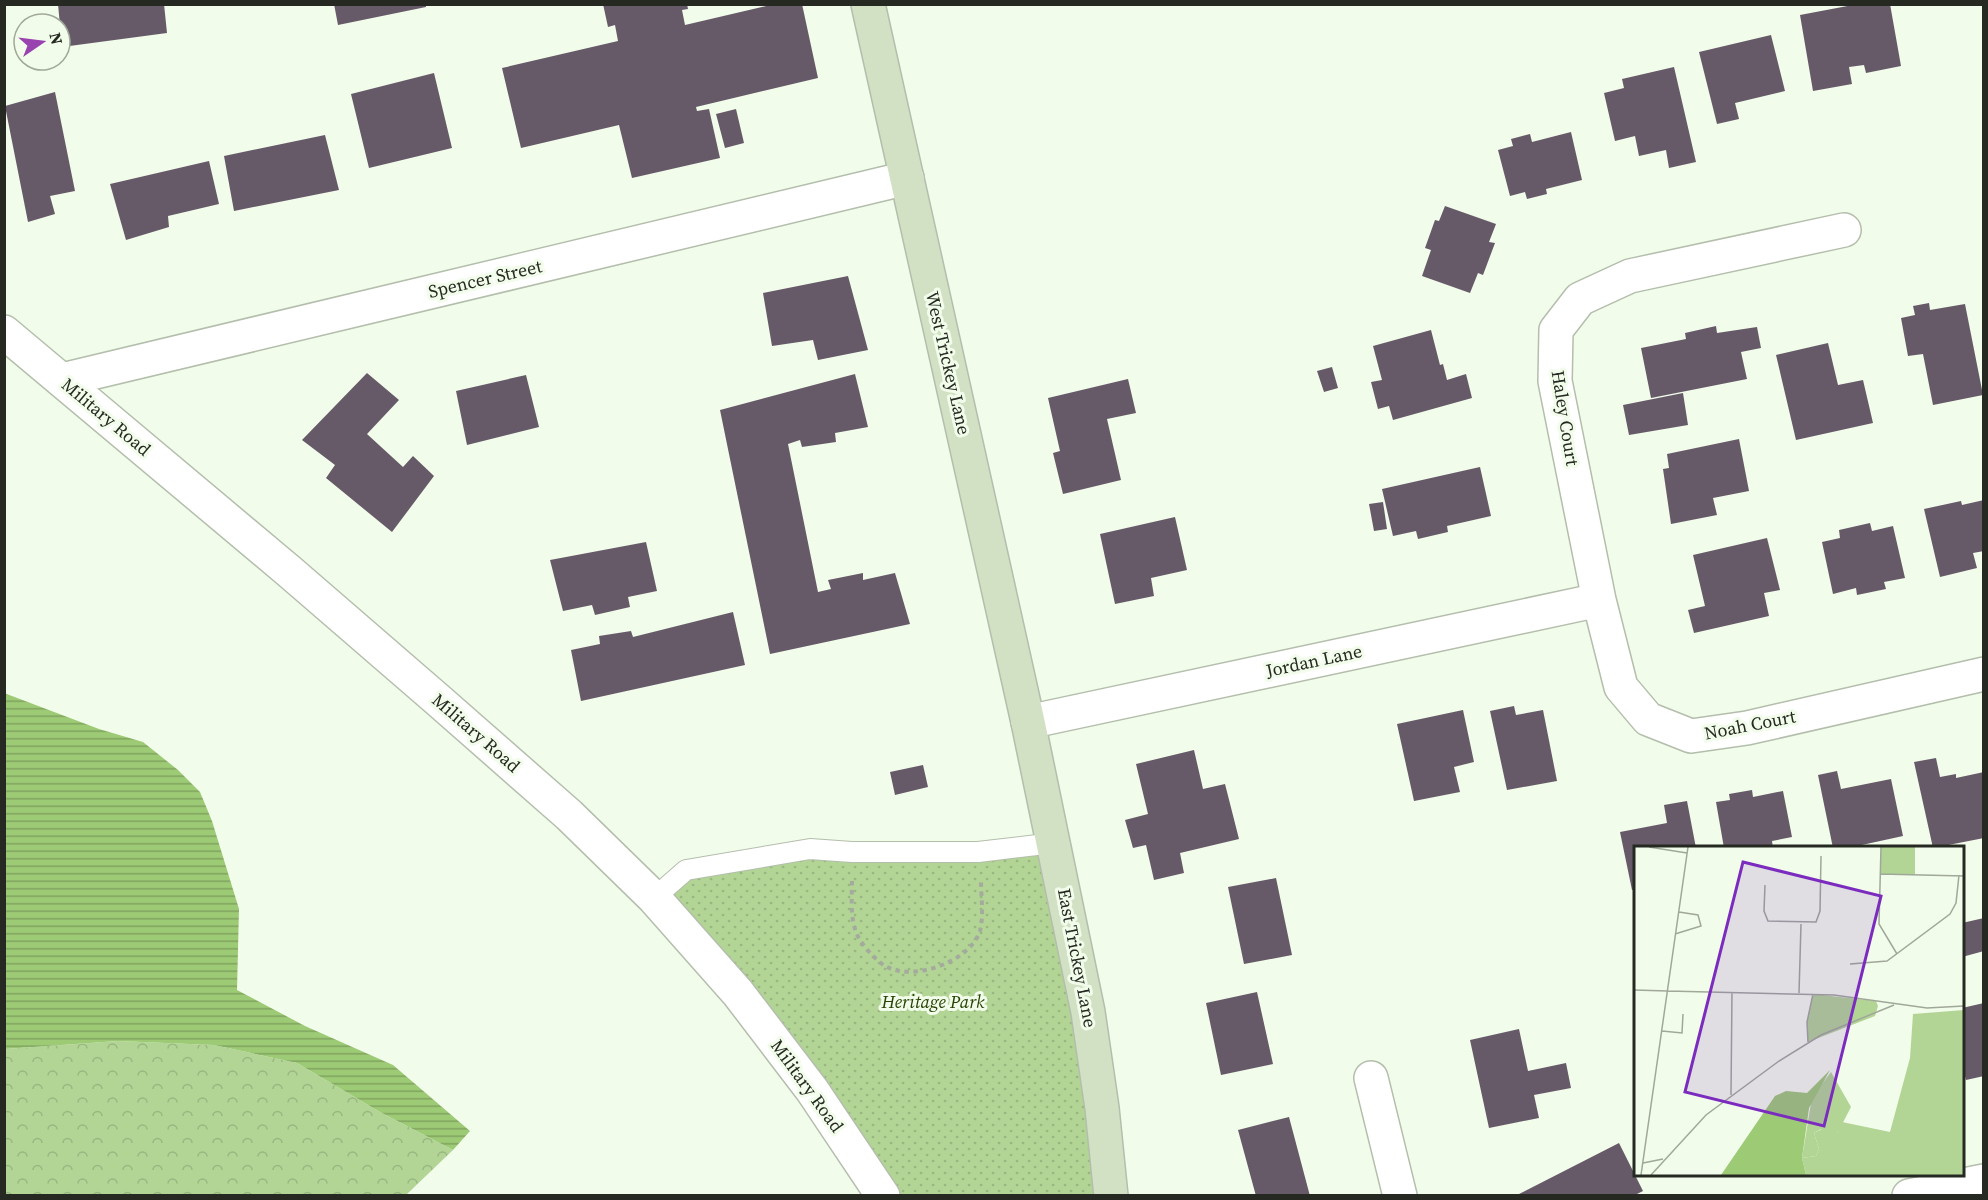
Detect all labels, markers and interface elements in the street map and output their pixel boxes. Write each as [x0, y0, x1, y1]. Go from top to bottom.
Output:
north arrow [12, 12, 72, 72]
text: N [44, 30, 69, 47]
street label: Spencer Street [426, 253, 544, 304]
street label: West Trickey Lane [920, 289, 977, 437]
street label: Haley Court [1546, 368, 1585, 467]
street label: Military Road [56, 372, 156, 461]
street label: Jordan Lane [1262, 638, 1364, 683]
street label: Military Road [427, 687, 526, 778]
street label: Noah Court [1702, 703, 1798, 746]
inset map [1634, 846, 1964, 1176]
street label: East Trickey Lane [1052, 886, 1103, 1030]
park label: Heritage Park [880, 989, 985, 1014]
street label: Military Road [765, 1034, 850, 1137]

